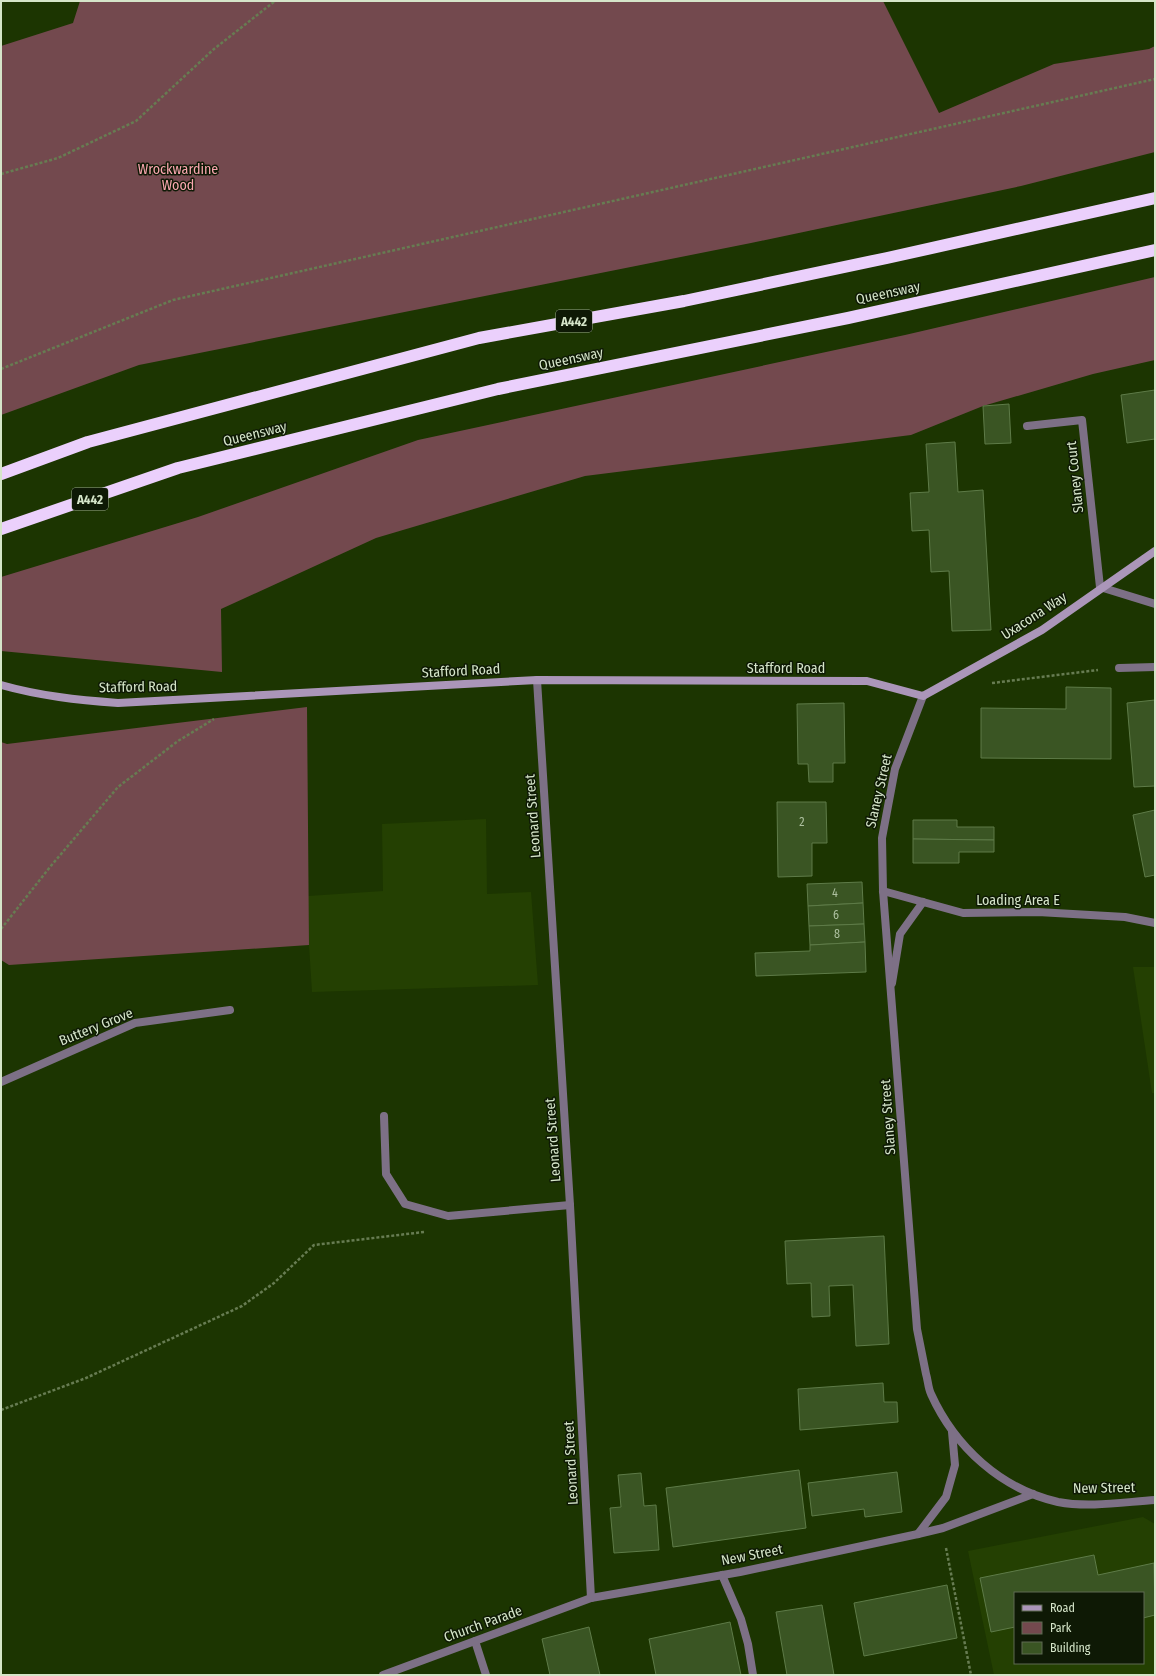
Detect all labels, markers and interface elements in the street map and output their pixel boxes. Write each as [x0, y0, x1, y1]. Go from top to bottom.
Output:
park label: Wrockwardine Wood [138, 161, 218, 194]
street label: Queensway [854, 278, 922, 308]
road number: A442 [556, 310, 592, 332]
street label: Queensway [537, 344, 605, 374]
street label: Queensway [221, 418, 289, 450]
street label: Slaney Court [1063, 440, 1087, 514]
road number: A442 [72, 488, 108, 510]
street label: Uxacona Way [998, 588, 1071, 643]
street label: Stafford Road [421, 660, 501, 682]
street label: Stafford Road [747, 660, 825, 677]
street label: Stafford Road [99, 678, 177, 696]
street label: Slaney Street [862, 752, 896, 830]
street label: Leonard Street [522, 773, 544, 859]
house number: 2 [799, 815, 805, 829]
house number: 4 [832, 886, 838, 900]
street label: Loading Area E [976, 892, 1060, 909]
house number: 6 [833, 908, 839, 922]
house number: 8 [834, 927, 840, 941]
street label: Buttery Grove [57, 1004, 135, 1050]
street label: Slaney Street [877, 1078, 899, 1155]
street label: Leonard Street [542, 1097, 564, 1183]
street label: Leonard Street [560, 1420, 582, 1505]
street label: New Street [1073, 1479, 1136, 1497]
street label: New Street [720, 1541, 785, 1569]
legend [1014, 1592, 1144, 1664]
text: Road [1050, 1601, 1075, 1615]
street label: Church Parade [442, 1602, 525, 1646]
text: Park [1050, 1621, 1072, 1635]
text: Building [1050, 1641, 1091, 1655]

